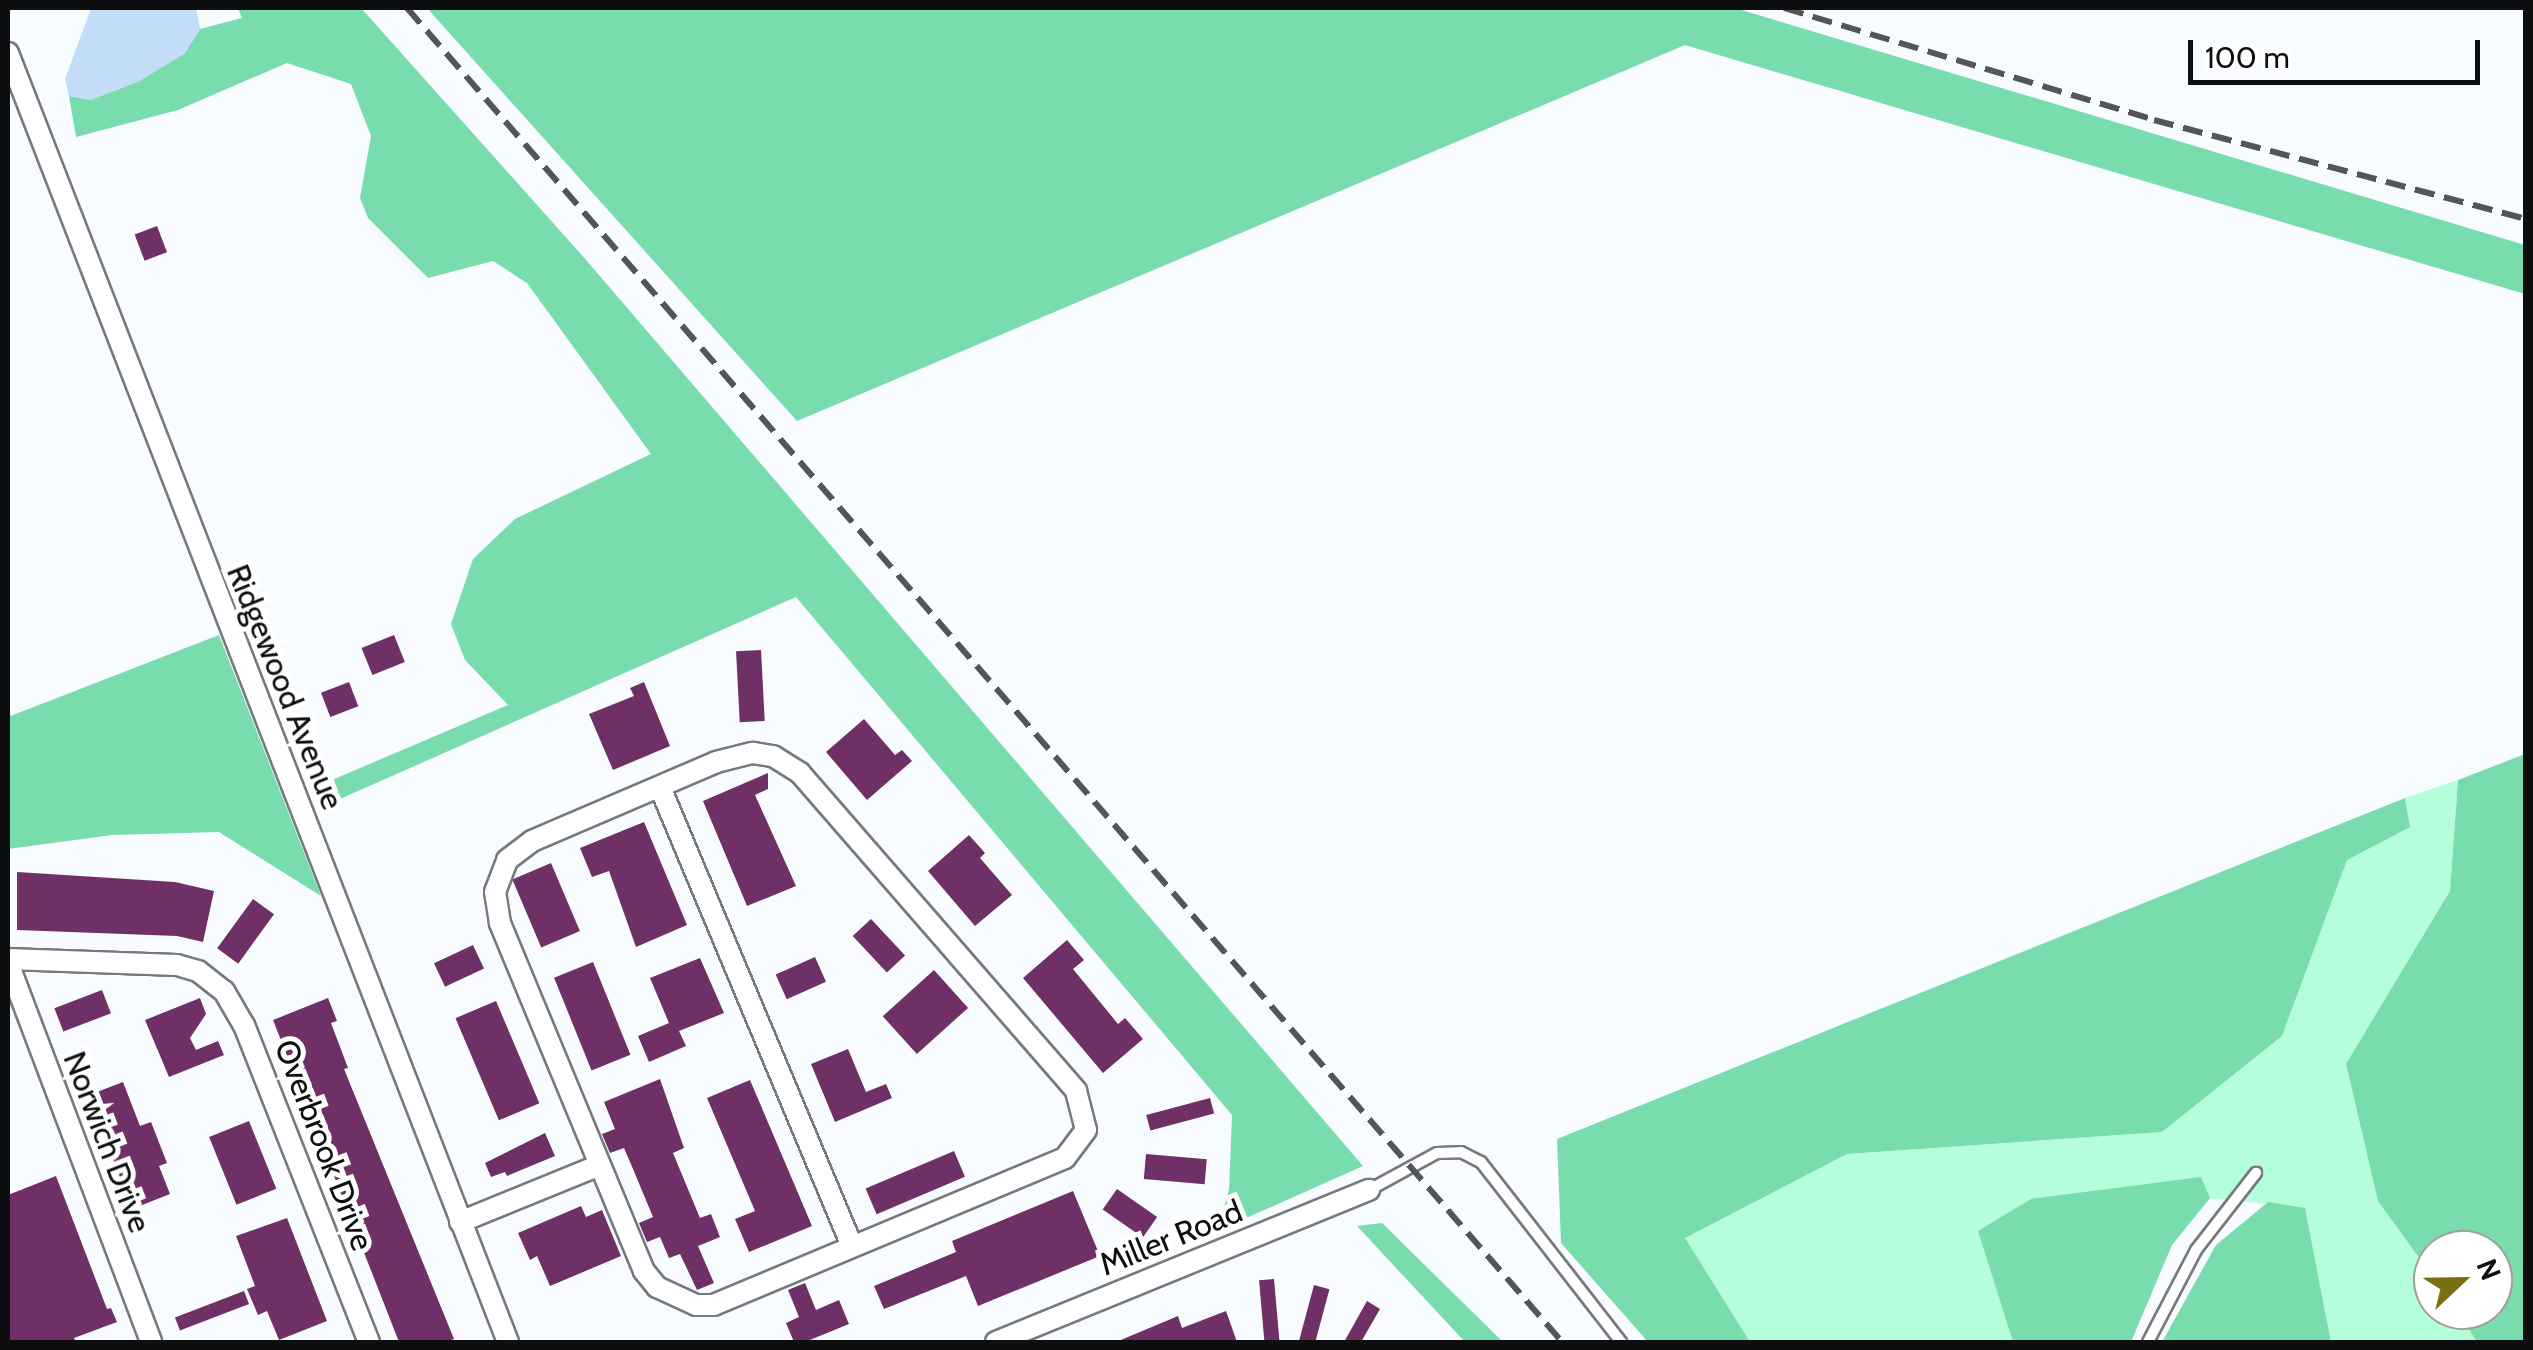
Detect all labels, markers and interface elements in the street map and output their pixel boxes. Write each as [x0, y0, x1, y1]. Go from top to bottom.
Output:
scale bar [2193, 20, 2486, 82]
text: 100 m [2205, 39, 2290, 76]
street label: Ridgewood Avenue [218, 559, 352, 815]
street label: Overbrook Drive [266, 1034, 382, 1256]
street label: Norwich Drive [55, 1046, 159, 1238]
street label: Miller Road [1094, 1192, 1248, 1284]
north arrow [2413, 1230, 2513, 1330]
text: N [2469, 1254, 2508, 1285]

